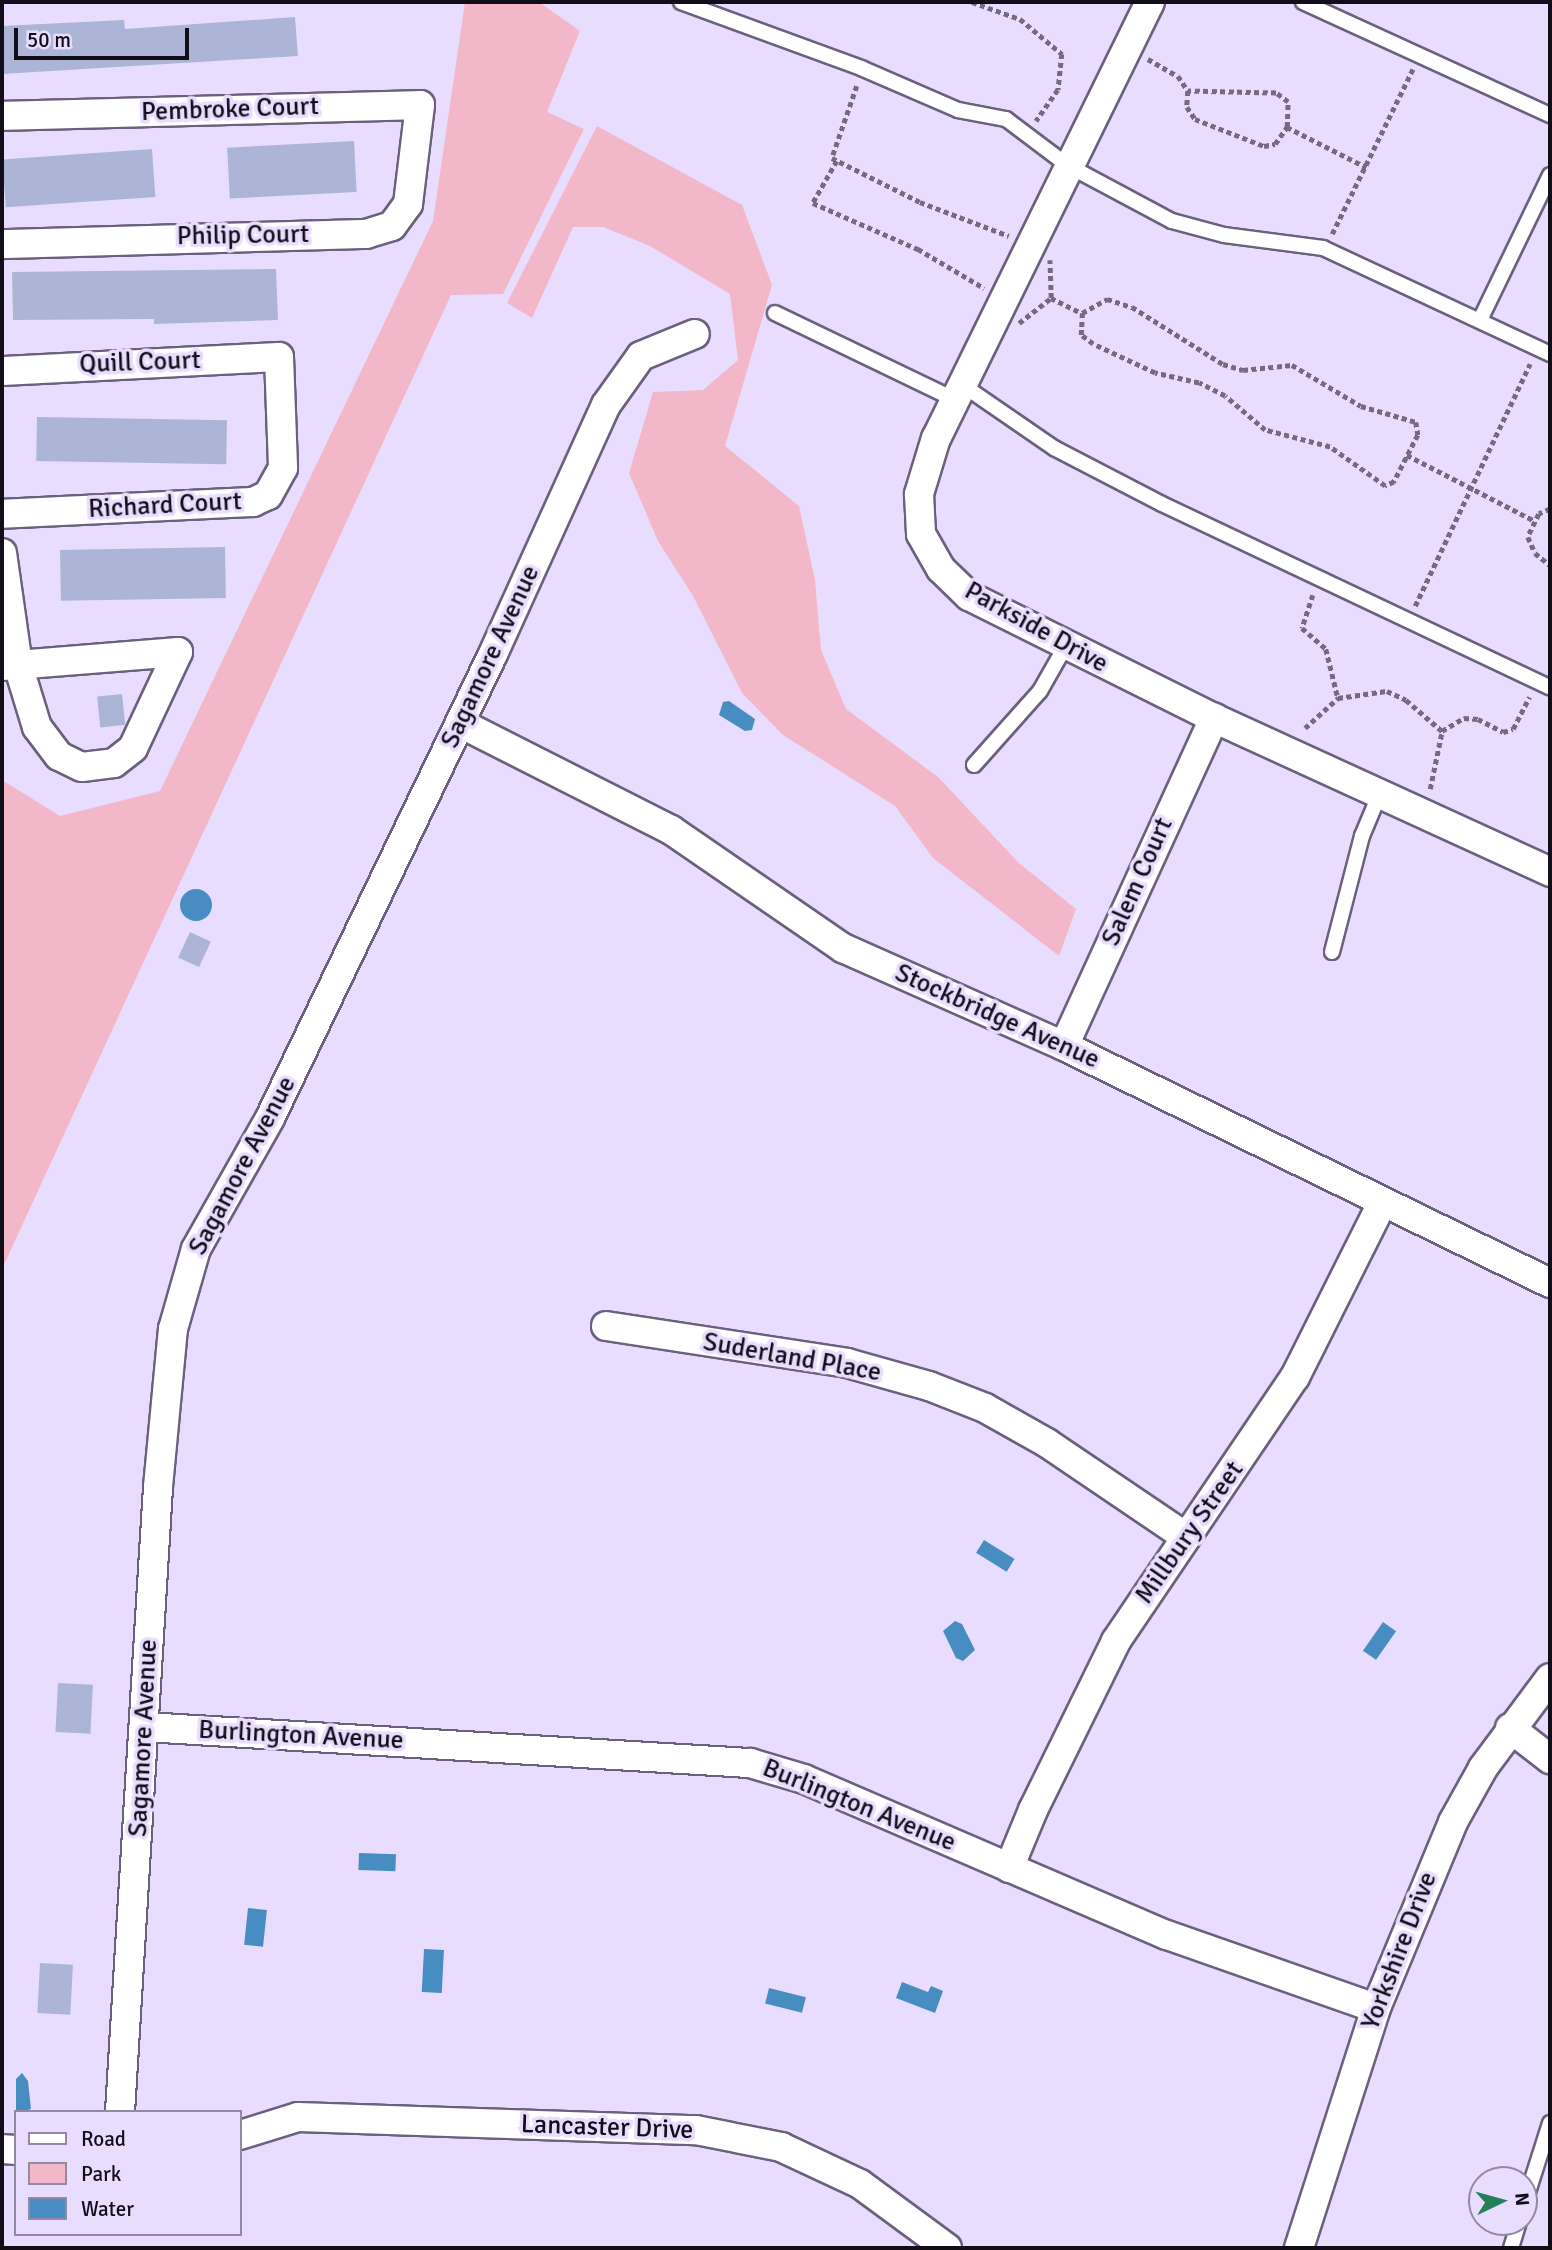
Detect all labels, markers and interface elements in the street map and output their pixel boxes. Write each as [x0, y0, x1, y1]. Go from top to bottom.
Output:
scale bar [18, 14, 192, 58]
text: 50 m [27, 27, 71, 53]
street label: Pembroke Court [141, 91, 319, 129]
street label: Philip Court [177, 219, 309, 253]
street label: Quill Court [79, 345, 201, 381]
street label: Richard Court [88, 486, 242, 526]
street label: Sagamore Avenue [435, 561, 547, 753]
street label: Parkside Drive [959, 576, 1113, 680]
street label: Salem Court [1096, 813, 1180, 951]
street label: Stockbridge Avenue [890, 958, 1104, 1076]
street label: Sagamore Avenue [183, 1071, 303, 1261]
street label: Suderland Place [701, 1327, 883, 1389]
street label: Millbury Street [1129, 1456, 1251, 1610]
street label: Sagamore Avenue [123, 1638, 165, 1838]
street label: Burlington Avenue [198, 1715, 404, 1757]
street label: Burlington Avenue [758, 1753, 960, 1859]
street label: Yorkshire Drive [1356, 1868, 1444, 2034]
street label: Lancaster Drive [520, 2109, 694, 2147]
legend [14, 2110, 242, 2236]
text: Road [81, 2126, 126, 2152]
text: Park [81, 2161, 121, 2187]
north arrow [1468, 2166, 1538, 2236]
text: N [1509, 2192, 1534, 2207]
text: Water [81, 2196, 134, 2222]

